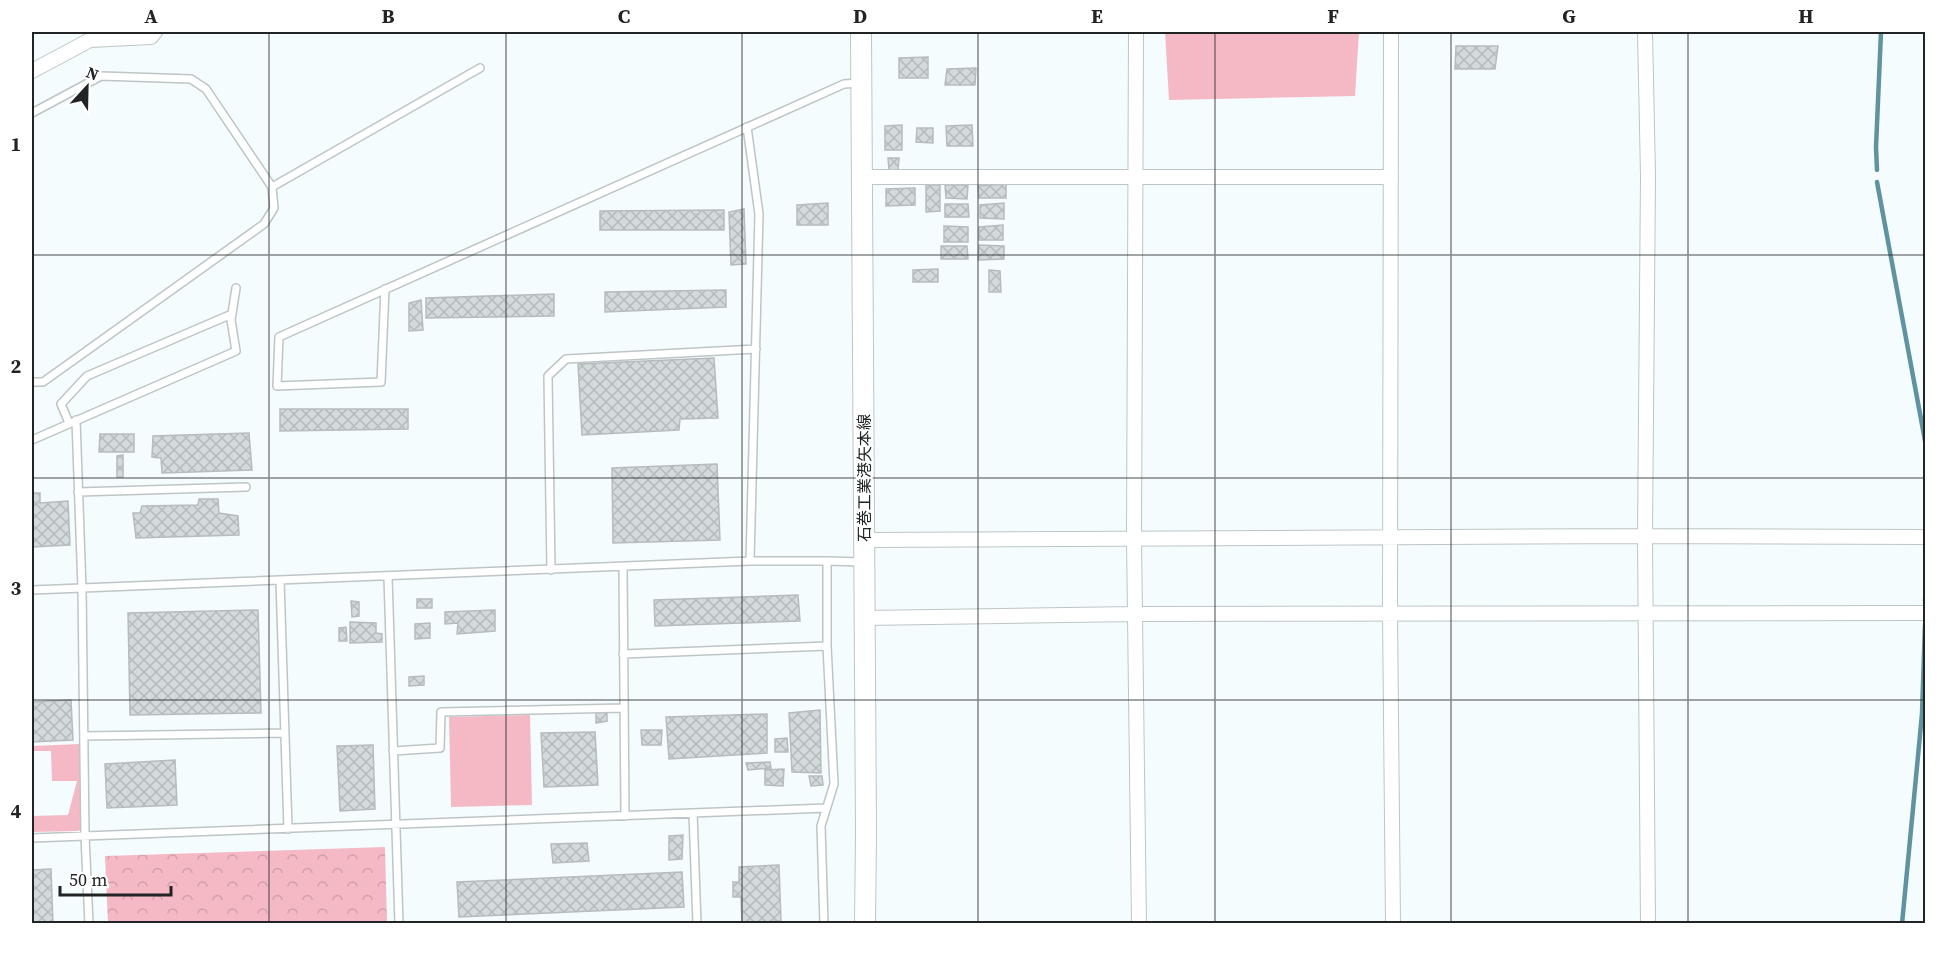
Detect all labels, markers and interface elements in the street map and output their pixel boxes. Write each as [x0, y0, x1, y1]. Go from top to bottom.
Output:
text: A [144, 2, 158, 30]
text: B [381, 2, 395, 30]
text: C [618, 2, 630, 30]
text: D [853, 2, 867, 30]
text: E [1091, 2, 1103, 30]
text: F [1327, 2, 1339, 30]
text: G [1562, 2, 1576, 30]
text: H [1798, 2, 1814, 30]
north arrow [57, 57, 117, 117]
text: N [83, 61, 102, 86]
text: 1 [11, 130, 21, 158]
text: 2 [11, 352, 22, 380]
street label: 石巻工業港矢本線 [853, 414, 875, 542]
text: 3 [11, 574, 22, 602]
text: 4 [11, 797, 22, 825]
scale bar [60, 859, 171, 897]
text: 50 m [69, 867, 107, 892]

